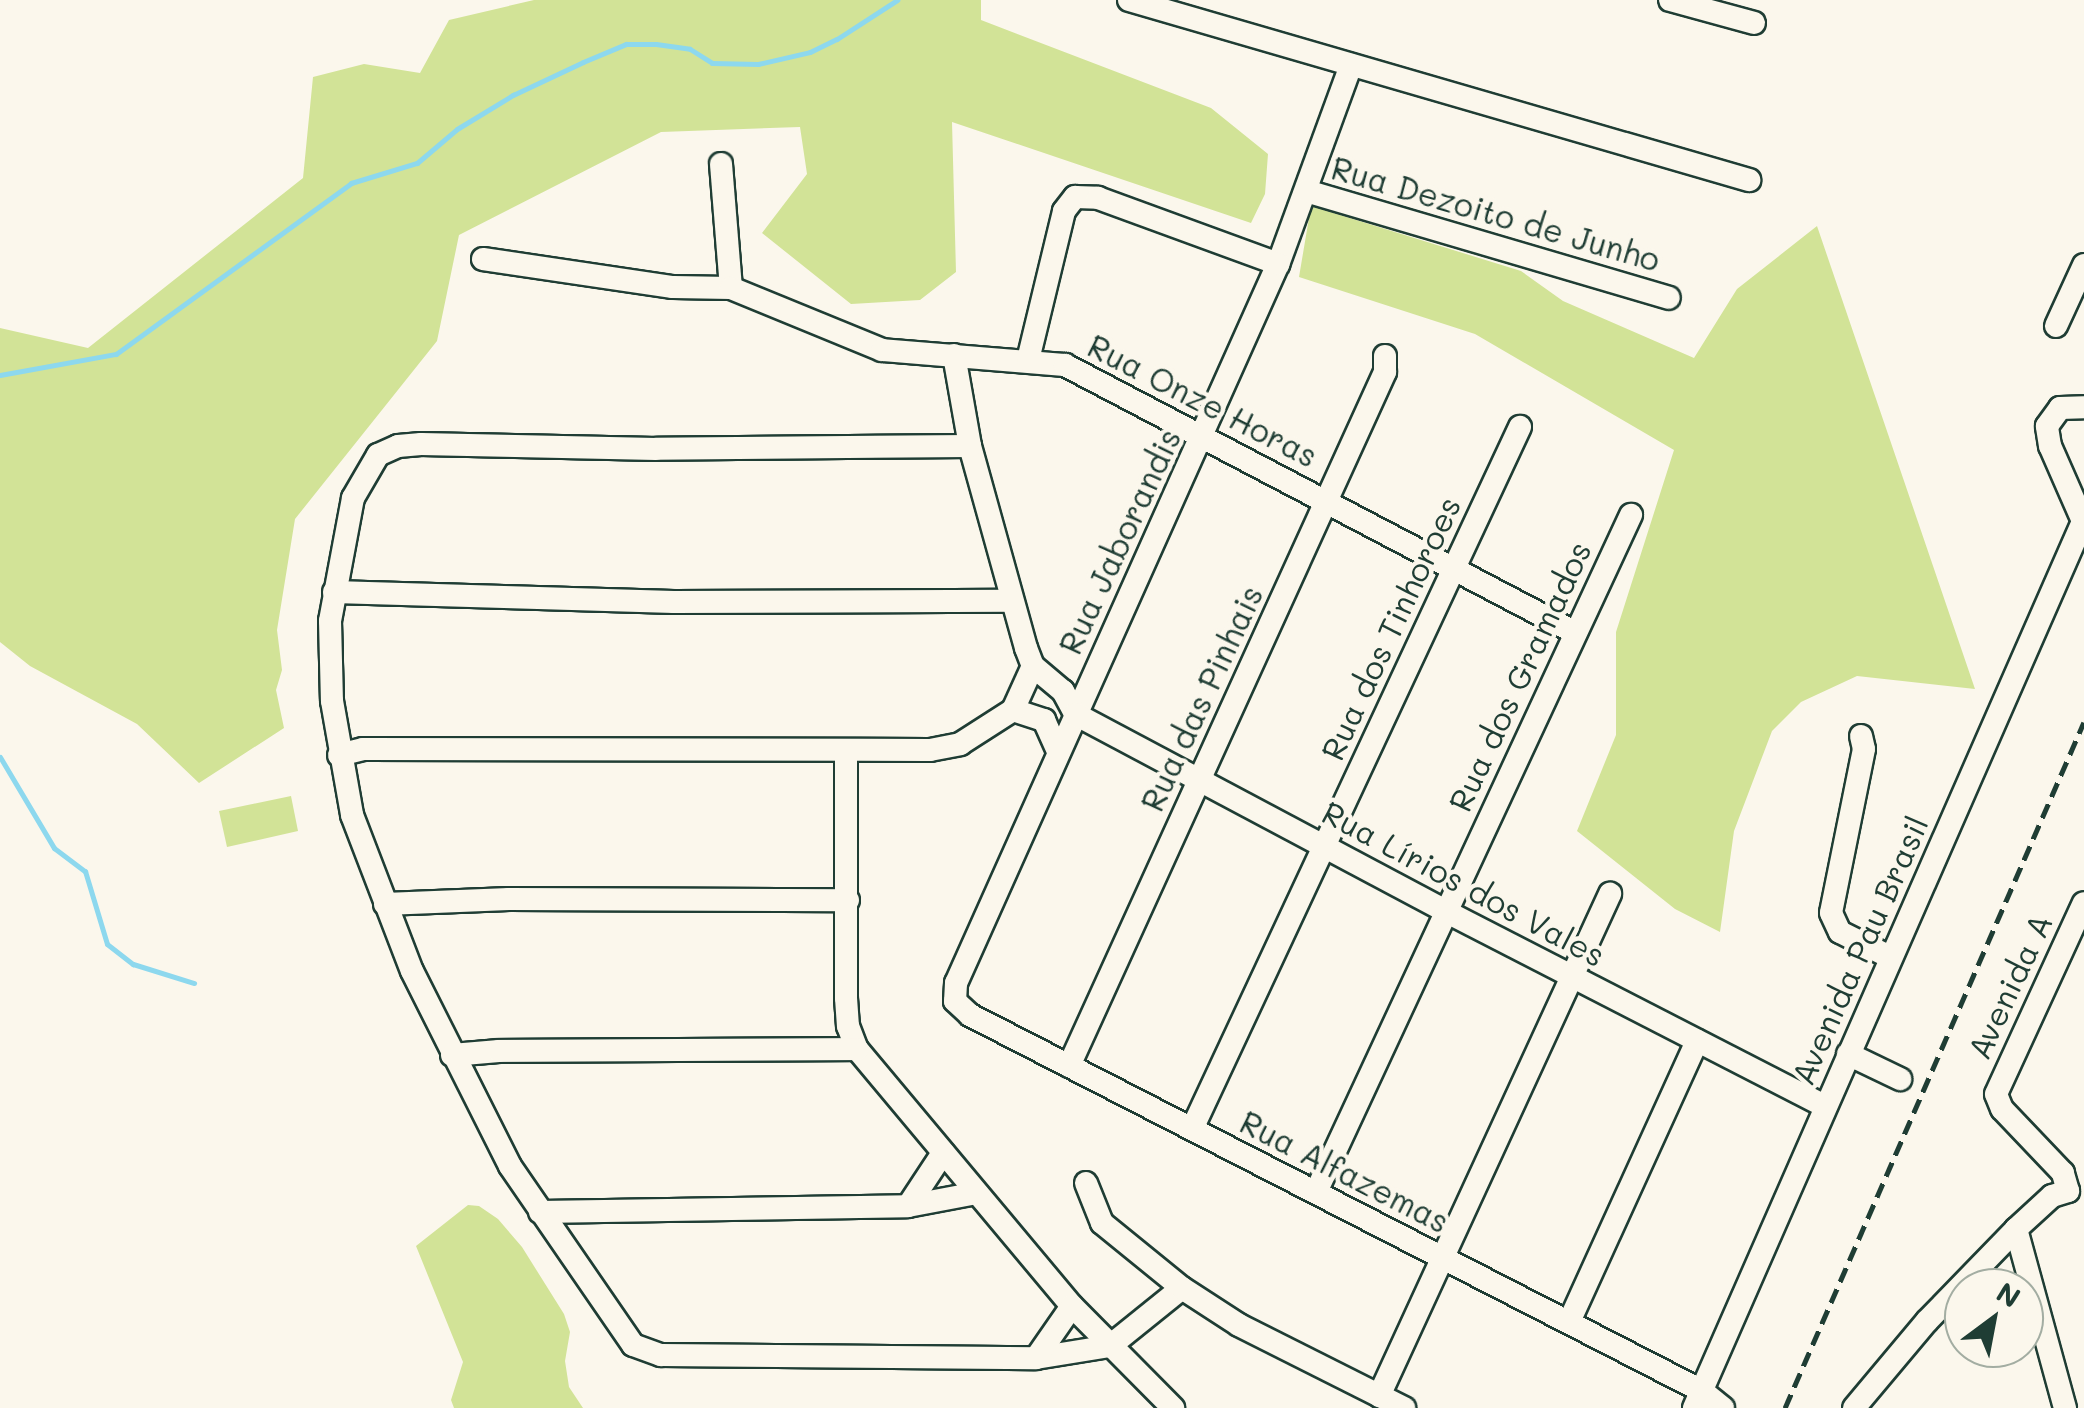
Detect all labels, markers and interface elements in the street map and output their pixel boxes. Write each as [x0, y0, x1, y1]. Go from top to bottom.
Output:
street label: Rua Dezoito de Junho [1327, 148, 1665, 278]
street label: Rua Onze Horas [1082, 326, 1324, 474]
street label: Rua Jaborandis [1050, 422, 1188, 660]
street label: Rua dos Tinhoroes [1312, 490, 1468, 766]
street label: Rua dos Gramados [1440, 535, 1598, 817]
street label: Rua das Pinhais [1132, 579, 1270, 817]
street label: Rua Lírios dos Vales [1316, 792, 1612, 974]
street label: Avenida Pau Brasil [1782, 810, 1936, 1090]
street label: Avenida A [1959, 907, 2059, 1065]
street label: Rua Alfazemas [1234, 1102, 1456, 1240]
north arrow [1944, 1268, 2044, 1368]
text: N [1990, 1273, 2027, 1315]

